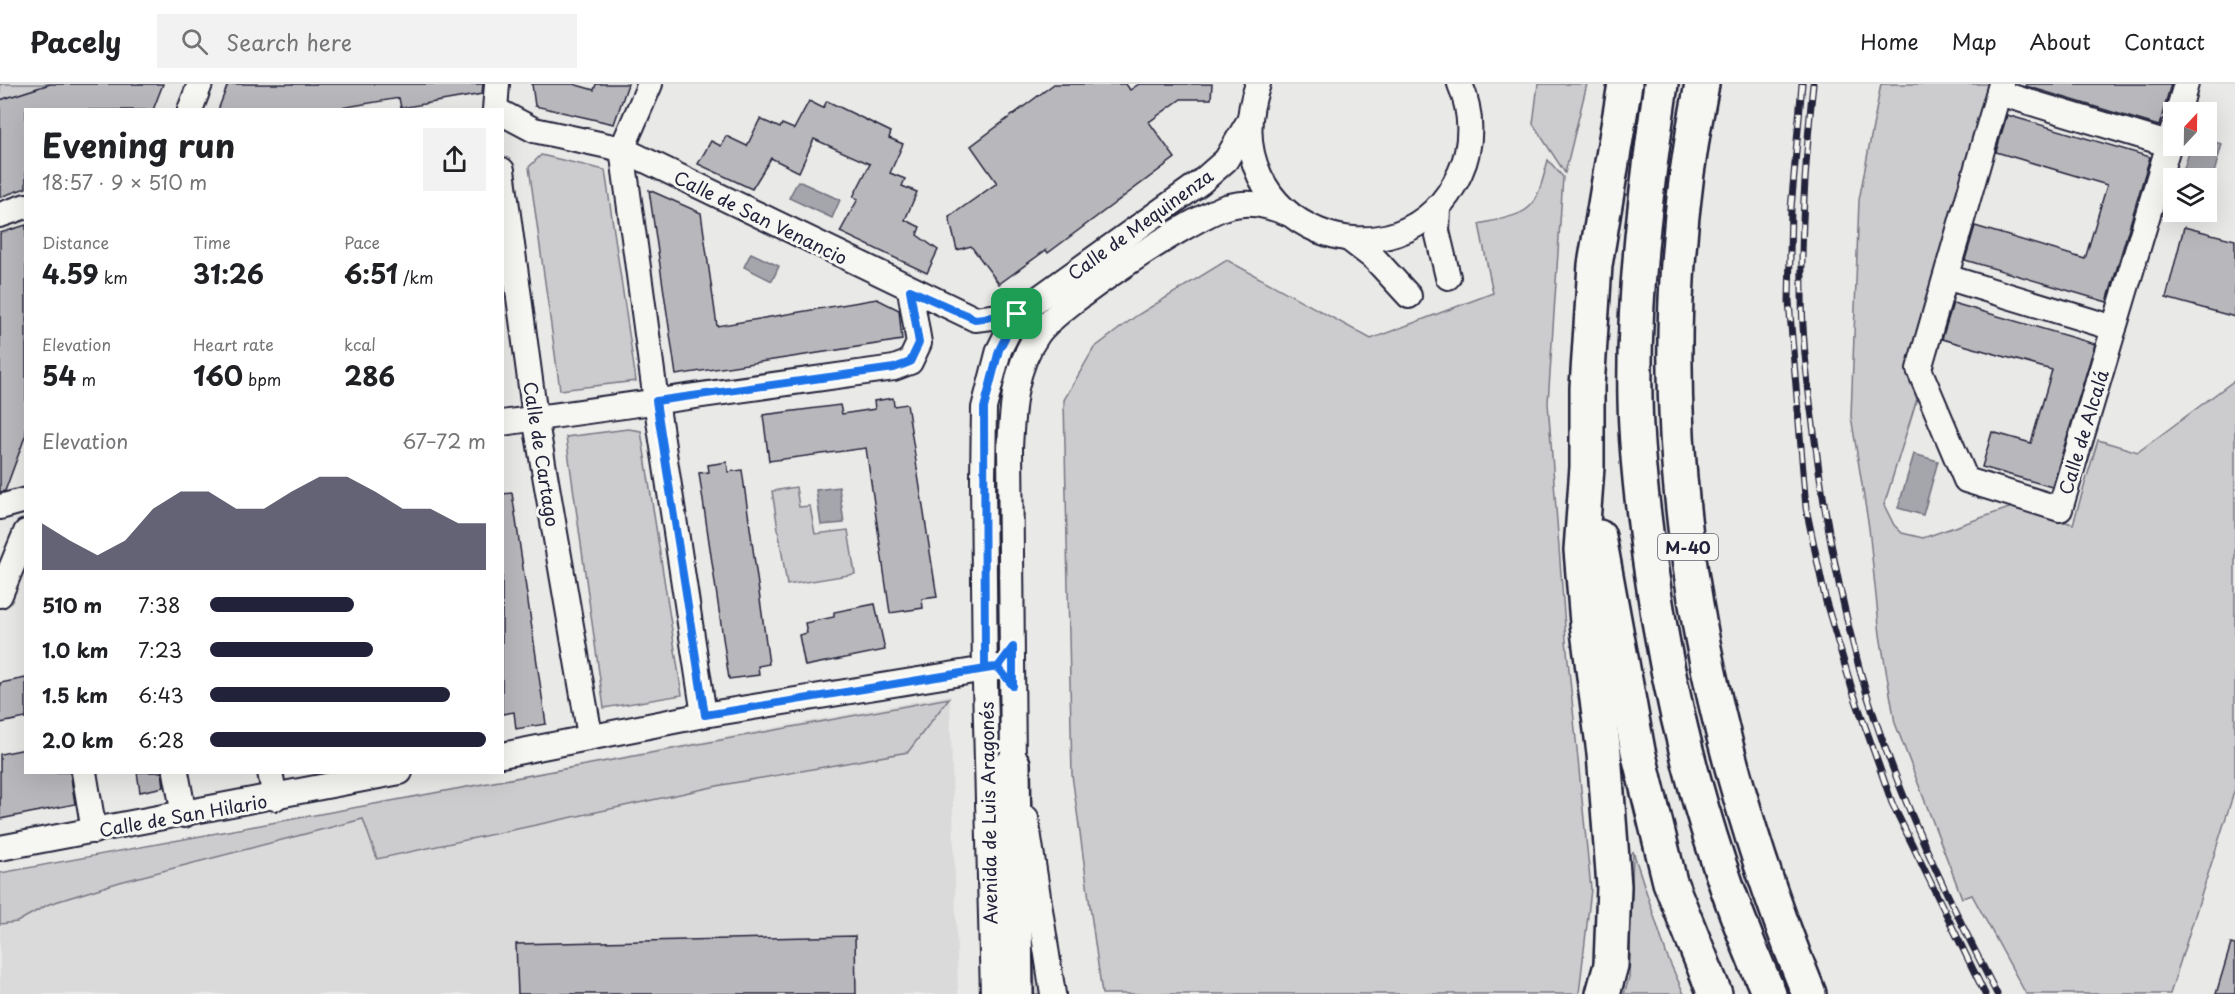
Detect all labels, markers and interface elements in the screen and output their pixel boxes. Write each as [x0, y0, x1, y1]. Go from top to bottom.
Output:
search box [157, 14, 577, 68]
text: Pacely [30, 20, 121, 63]
icon: search [178, 25, 211, 58]
text: Search here [226, 25, 352, 58]
text: Home [1860, 25, 1919, 57]
text: Map [1952, 25, 1997, 57]
text: About [2030, 25, 2091, 57]
text: Contact [2124, 25, 2205, 57]
north arrow [2163, 102, 2217, 156]
map controls [2163, 102, 2217, 222]
text: Evening run [42, 119, 235, 169]
button: share [423, 128, 486, 191]
street label: Calle de Mequinenza [1062, 161, 1219, 286]
street label: Calle de San Venancio [670, 163, 852, 271]
text: 18:57 · 9 × 510 m [42, 167, 207, 197]
button: layers [2163, 168, 2217, 222]
text: Distance [42, 230, 109, 254]
text: Time [193, 230, 231, 254]
text: Pace [344, 230, 380, 254]
text: 4.59 [42, 254, 99, 293]
text: 31:26 [193, 254, 264, 293]
text: 6:51 [344, 254, 398, 293]
text: km [99, 265, 128, 289]
text: /km [398, 265, 434, 289]
pin [991, 288, 1042, 339]
icon: arrive [1000, 297, 1033, 330]
text: Elevation [42, 332, 111, 356]
text: Heart rate [193, 332, 274, 356]
text: kcal [344, 332, 376, 356]
text: 54 [42, 356, 76, 395]
text: 160 [193, 356, 243, 395]
text: 286 [344, 356, 395, 395]
street label: Calle de Alcalá [2051, 366, 2115, 498]
text: m [76, 367, 96, 391]
text: bpm [243, 367, 281, 391]
street label: Calle de Cartago [517, 380, 567, 528]
text: Elevation [42, 426, 128, 456]
text: 67–72 m [402, 426, 486, 456]
road number: M-40 [1658, 534, 1718, 560]
text: 510 m [42, 590, 102, 620]
text: 7:38 [138, 590, 180, 620]
text: 1.0 km [42, 635, 109, 665]
text: 7:23 [138, 635, 182, 665]
text: 1.5 km [42, 680, 108, 710]
text: 6:43 [138, 680, 184, 710]
street label: Avenida de Luis Aragonés [973, 701, 1003, 925]
text: 2.0 km [42, 725, 114, 755]
text: 6:28 [138, 725, 184, 755]
street label: Calle de San Hilario [97, 787, 269, 843]

